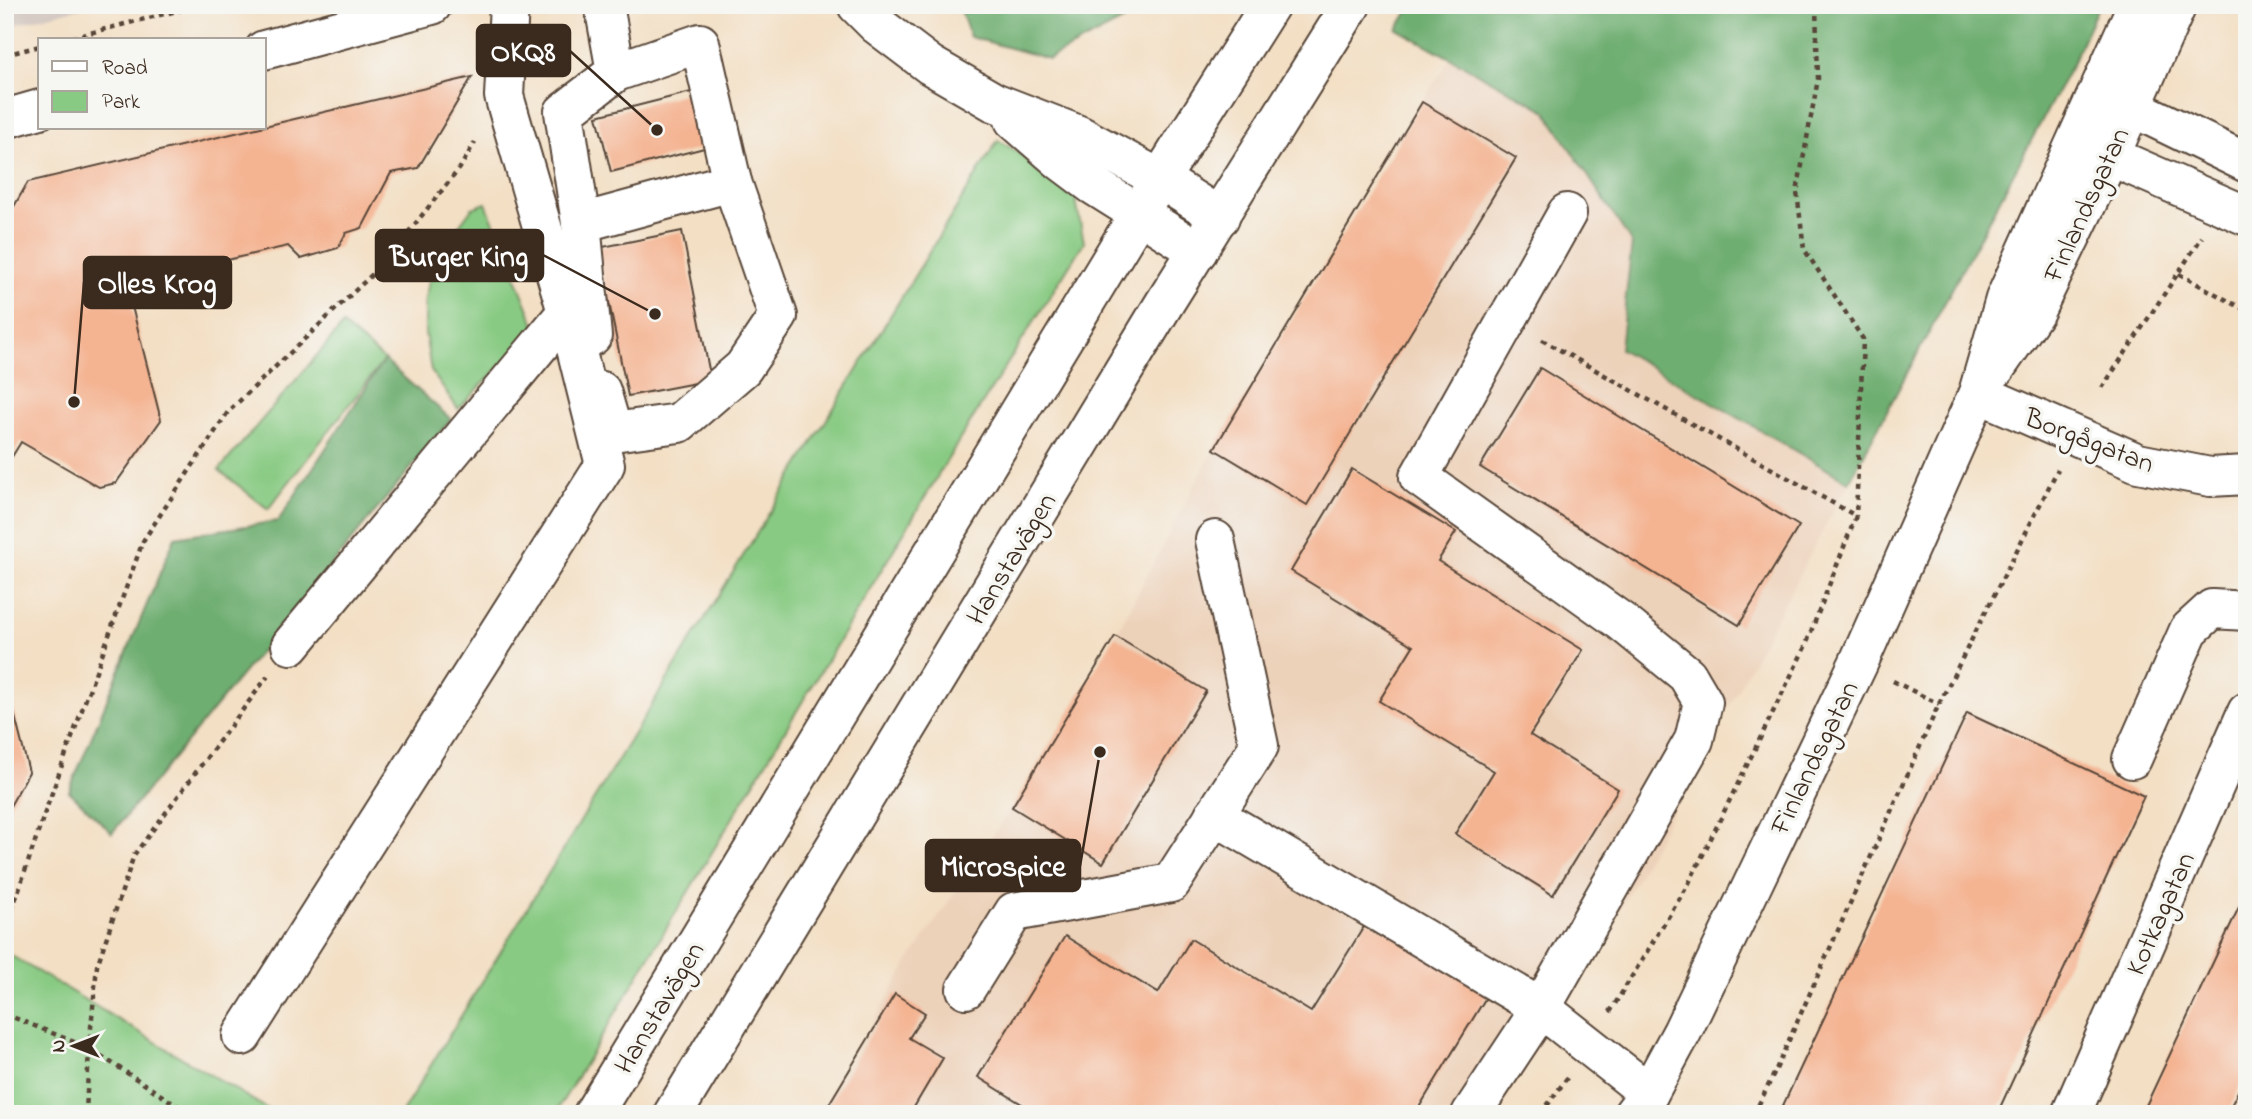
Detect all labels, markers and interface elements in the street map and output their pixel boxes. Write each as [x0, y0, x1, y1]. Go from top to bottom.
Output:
callout: OKQ8 [477, 25, 570, 76]
text: OKQ8 [491, 32, 555, 76]
legend [38, 38, 266, 130]
text: Road [102, 54, 148, 84]
text: Park [102, 88, 141, 118]
street label: Finlandsgatan [2034, 121, 2142, 291]
callout: Burger King [376, 230, 543, 281]
text: Burger King [388, 237, 528, 282]
callout: Olles Krog [84, 257, 231, 308]
text: Olles Krog [98, 264, 216, 309]
street label: Borgågatan [2017, 398, 2160, 486]
street label: Hanstavägen [957, 486, 1069, 634]
street label: Finlandsgatan [1761, 675, 1871, 843]
callout: Microspice [926, 840, 1080, 891]
street label: Kotkagatan [2117, 846, 2208, 983]
text: Microspice [940, 847, 1067, 891]
street label: Hanstavägen [605, 935, 717, 1083]
north arrow [38, 1010, 108, 1080]
text: N [46, 1039, 73, 1052]

